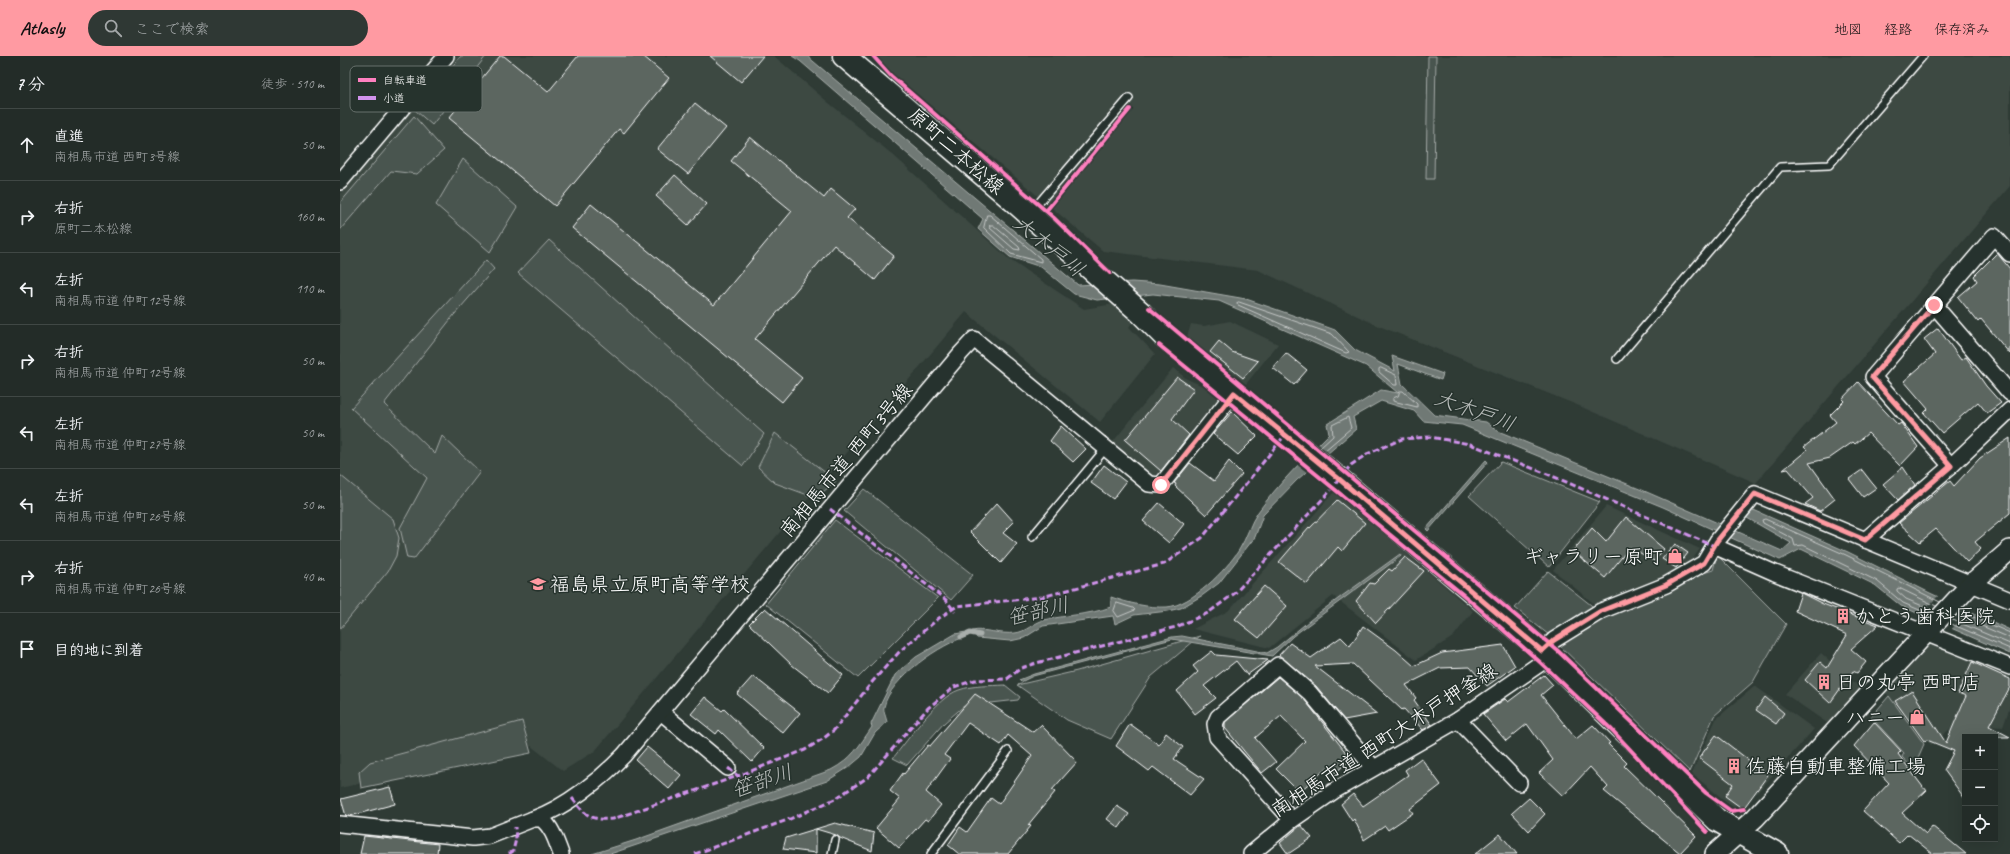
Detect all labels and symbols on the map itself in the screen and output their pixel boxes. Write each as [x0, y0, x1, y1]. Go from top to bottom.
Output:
legend [350, 66, 482, 112]
text: 自転車道 [383, 73, 427, 87]
text: 小道 [383, 91, 405, 105]
street label: 原町二本松線 [903, 102, 1009, 200]
water label: 大木戸川 [1008, 209, 1090, 283]
route end [1925, 296, 1943, 314]
street label: 南相馬市道 西町3号線 [774, 378, 918, 542]
water label: 大木戸川 [1431, 384, 1519, 438]
route start [1152, 476, 1170, 494]
place label: ギャラリー原町 [1523, 544, 1663, 569]
shop icon: ギャラリー原町 [1666, 547, 1684, 565]
place label: 福島県立原町高等学校 [550, 572, 750, 597]
school or university icon: 福島県立原町高等学校 [529, 575, 547, 593]
water label: 笹部川 [1004, 591, 1072, 631]
place label: かとう歯科医院 [1855, 604, 1995, 629]
building icon: かとう歯科医院 [1834, 607, 1852, 625]
street label: 南相馬市道 西町大木戸押釜線 [1266, 657, 1502, 823]
place label: 日の丸亭 西町店 [1836, 670, 1981, 695]
building icon: 日の丸亭 西町店 [1815, 673, 1833, 691]
place label: ハニー [1845, 705, 1905, 730]
shop icon: ハニー [1908, 708, 1926, 726]
place label: 佐藤自動車整備工場 [1746, 754, 1926, 779]
building icon: 佐藤自動車整備工場 [1725, 757, 1743, 775]
water label: 笹部川 [728, 758, 796, 804]

